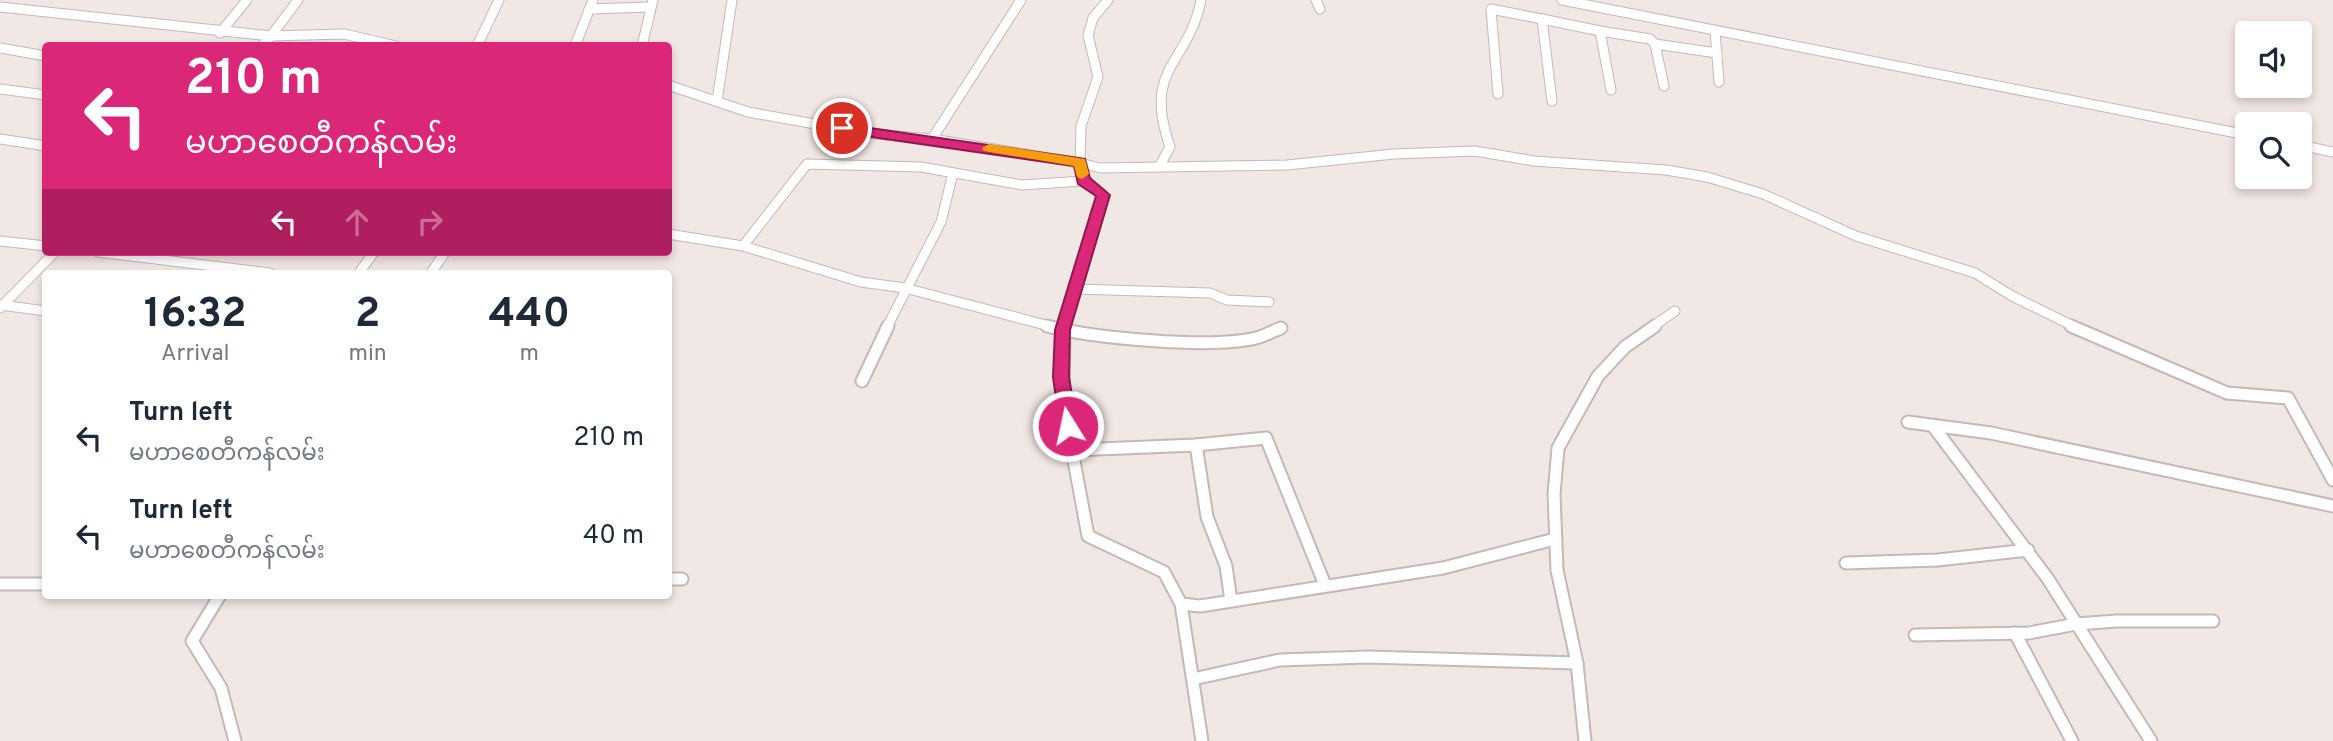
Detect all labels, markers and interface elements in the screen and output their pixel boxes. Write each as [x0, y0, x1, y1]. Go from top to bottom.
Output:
map controls [2235, 21, 2312, 189]
button: sound [2235, 21, 2312, 98]
text: 210 m [185, 50, 322, 112]
icon: left [70, 70, 161, 161]
pin [812, 98, 872, 158]
icon: arrive [823, 109, 861, 147]
button: search [2235, 112, 2312, 189]
text: မဟာစေတီကန်လမ်း [185, 125, 457, 165]
icon: left [265, 203, 303, 241]
icon: ahead [338, 203, 376, 241]
icon: right [411, 203, 449, 241]
text: 16:32 [144, 289, 247, 342]
text: 2 [355, 289, 380, 342]
text: 440 [489, 289, 570, 342]
text: Arrival [161, 340, 230, 369]
text: min [348, 340, 387, 369]
text: m [520, 340, 539, 369]
position arrow [1031, 389, 1105, 463]
text: Turn left [129, 397, 233, 430]
icon: left [70, 419, 108, 457]
text: 210 m [574, 422, 644, 455]
text: မဟာစေတီကန်လမ်း [129, 440, 325, 469]
text: Turn left [129, 495, 233, 528]
icon: left [70, 517, 108, 555]
text: 40 m [583, 520, 644, 553]
text: မဟာစေတီကန်လမ်း [129, 538, 325, 567]

